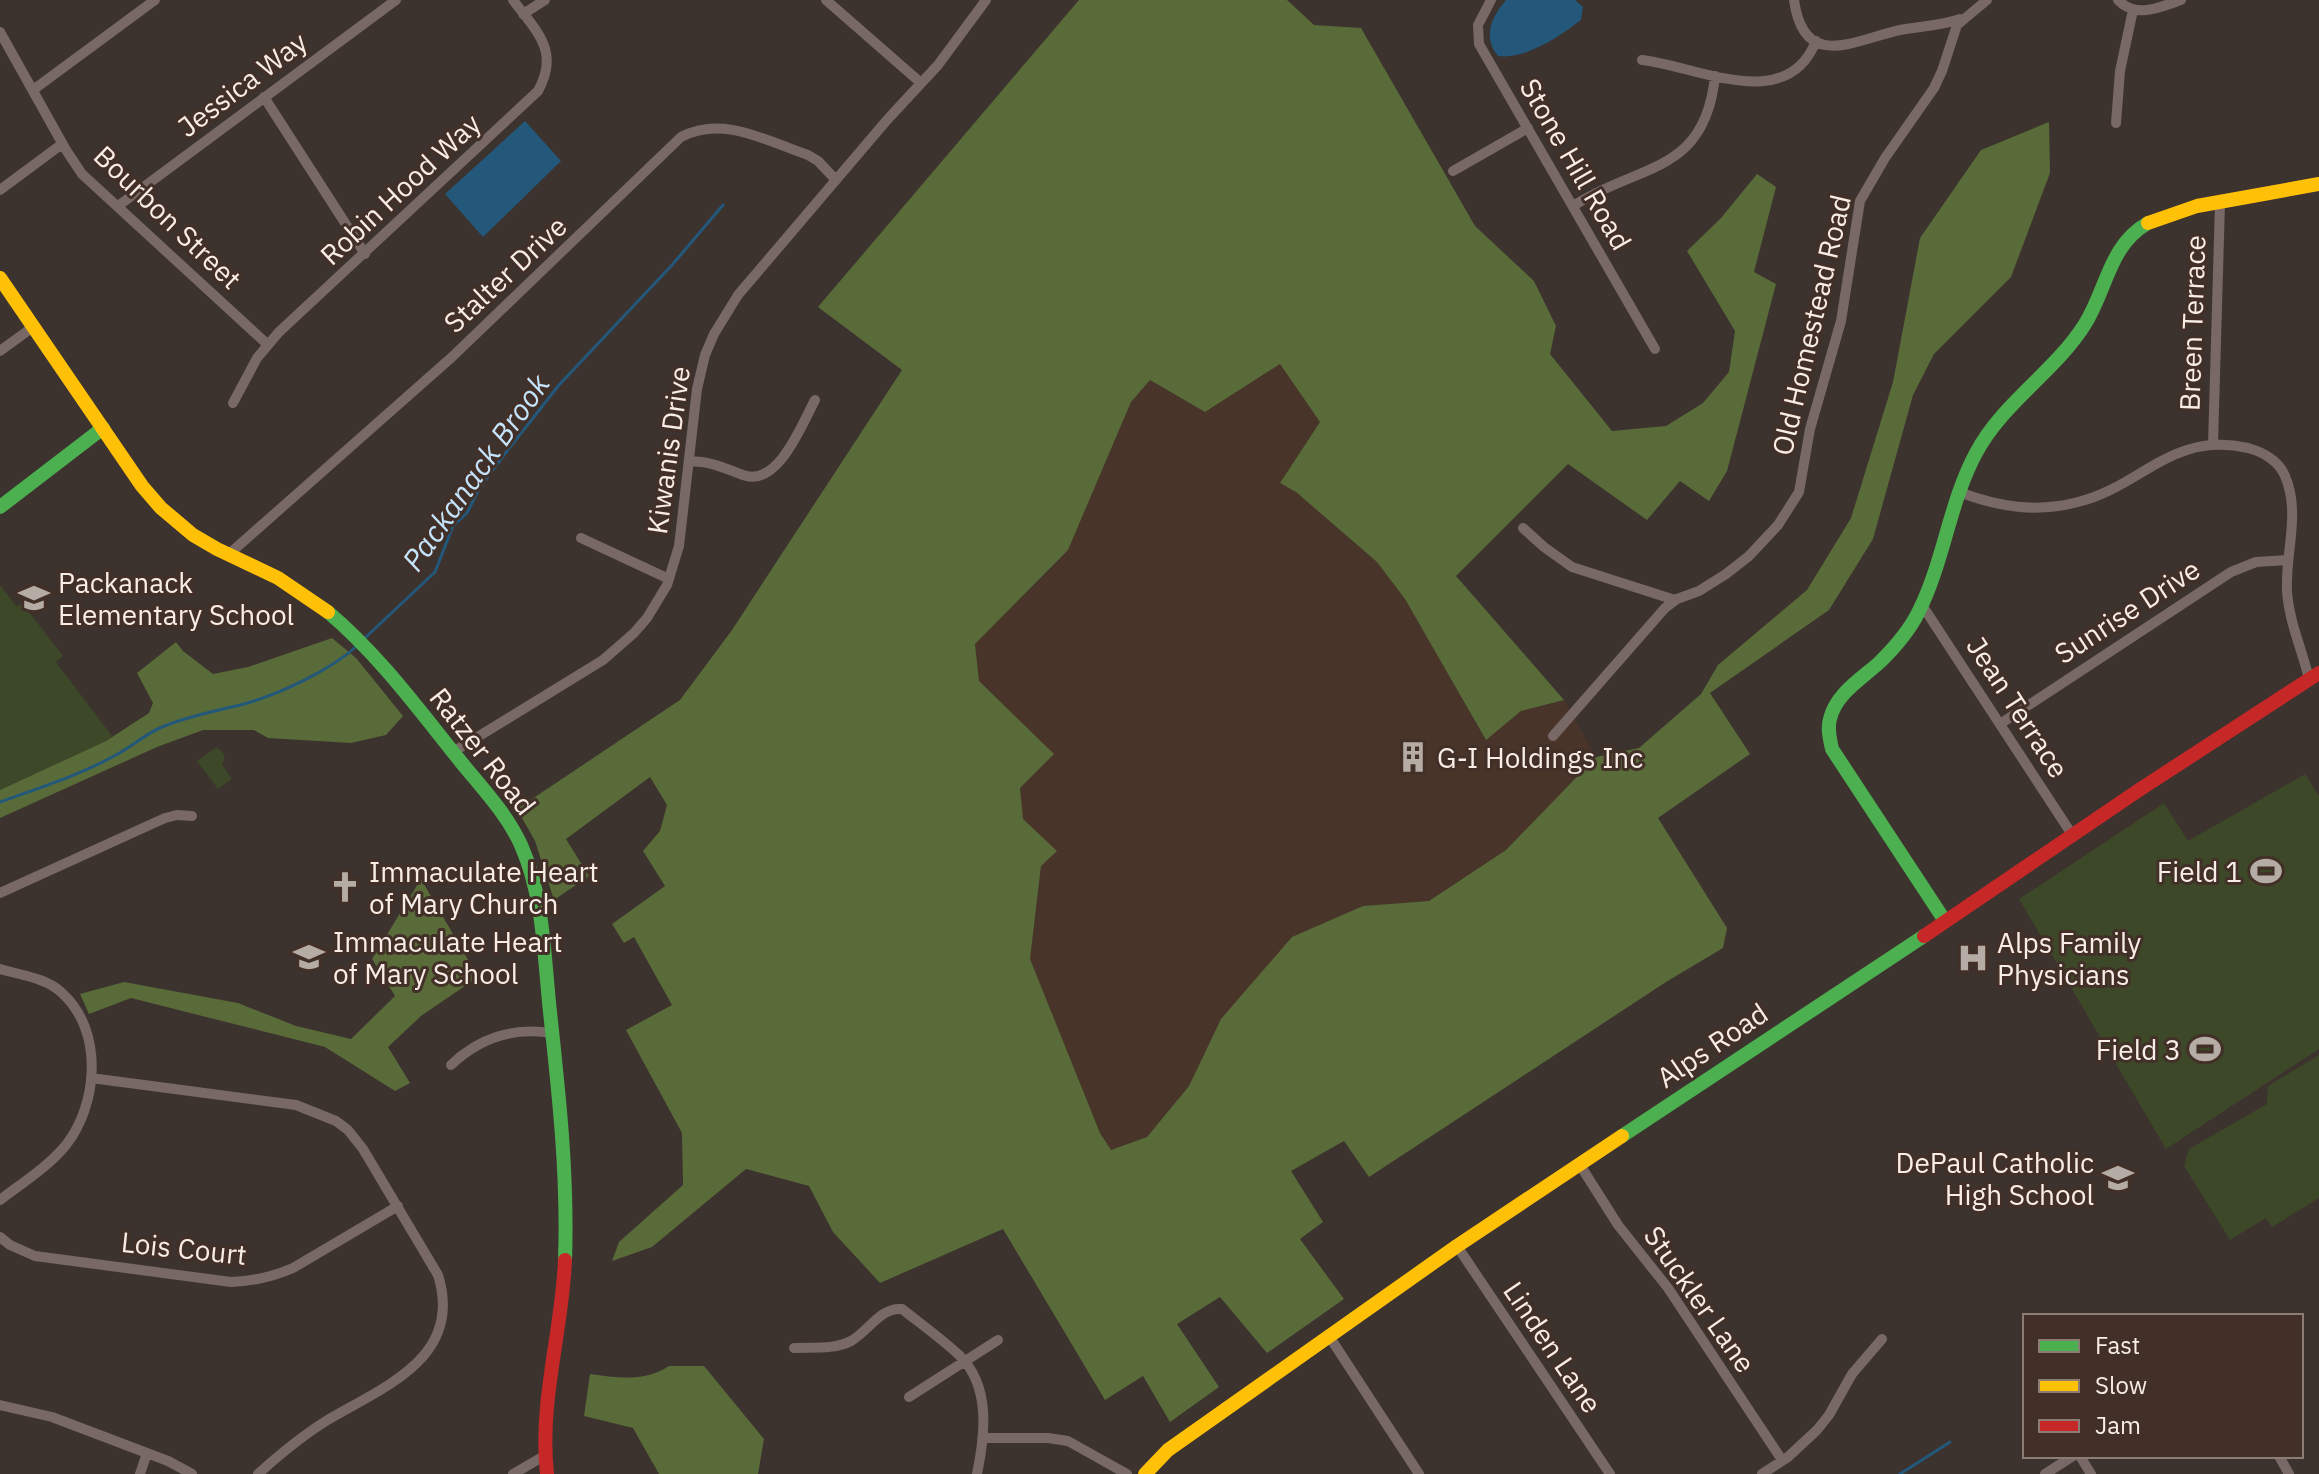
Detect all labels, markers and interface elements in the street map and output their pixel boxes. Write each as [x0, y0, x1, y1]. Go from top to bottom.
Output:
street label: Jessica Way [170, 23, 314, 145]
street label: Stone Hill Road [1512, 71, 1640, 257]
street label: Robin Hood Way [312, 105, 488, 273]
street label: Bourbon Street [86, 137, 250, 297]
street label: Old Homestead Road [1763, 191, 1859, 459]
street label: Stalter Drive [436, 207, 574, 341]
street label: Breen Terrace [2170, 234, 2214, 412]
street label: Kiwanis Drive [638, 364, 698, 536]
water label: Packanack Brook [393, 366, 558, 578]
street label: Sunrise Drive [2047, 550, 2207, 672]
place label: Packanack Elementary School [58, 564, 294, 633]
school or university icon: Packanack Elementary School [17, 581, 51, 615]
street label: Jean Terrace [1959, 629, 2077, 785]
street label: Ratzer Road [422, 680, 544, 822]
place label: G-I Holdings Inc [1437, 739, 1643, 776]
building icon: G-I Holdings Inc [1396, 740, 1430, 774]
place label: Immaculate Heart of Mary Church [369, 853, 599, 922]
place label: Field 1 [2157, 853, 2242, 890]
sports icon: Field 1 [2249, 854, 2283, 888]
church icon: Immaculate Heart of Mary Church [328, 870, 362, 904]
place label: Immaculate Heart of Mary School [333, 923, 563, 992]
place label: Alps Family Physicians [1997, 924, 2141, 993]
school or university icon: Immaculate Heart of Mary School [292, 940, 326, 974]
hospital icon: Alps Family Physicians [1956, 941, 1990, 975]
street label: Alps Road [1649, 994, 1775, 1096]
place label: Field 3 [2096, 1031, 2181, 1068]
sports icon: Field 3 [2188, 1032, 2222, 1066]
place label: DePaul Catholic High School [1896, 1144, 2094, 1213]
school or university icon: DePaul Catholic High School [2101, 1161, 2135, 1195]
street label: Stuckler Lane [1636, 1218, 1764, 1380]
street label: Lois Court [119, 1223, 249, 1273]
street label: Linden Lane [1495, 1274, 1611, 1420]
legend [2023, 1314, 2303, 1458]
text: Fast [2095, 1329, 2140, 1361]
text: Slow [2095, 1369, 2147, 1401]
text: Jam [2095, 1409, 2141, 1441]

